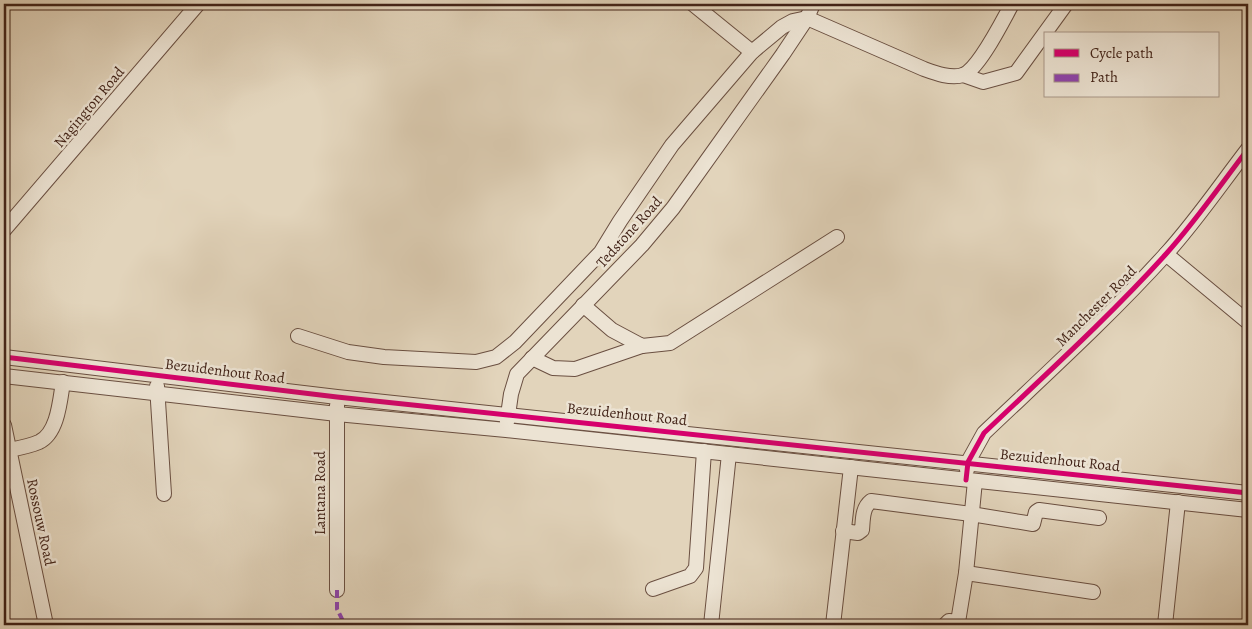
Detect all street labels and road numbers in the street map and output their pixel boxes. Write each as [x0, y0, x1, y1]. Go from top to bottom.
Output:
street label: Nagington Road [49, 62, 129, 152]
street label: Tedstone Road [592, 191, 667, 272]
street label: Manchester Road [1051, 261, 1141, 351]
street label: Bezuidenhout Road [164, 354, 287, 388]
street label: Bezuidenhout Road [566, 398, 689, 430]
street label: Bezuidenhout Road [999, 444, 1122, 476]
street label: Lantana Road [310, 450, 330, 535]
street label: Rossouw Road [22, 477, 60, 568]

